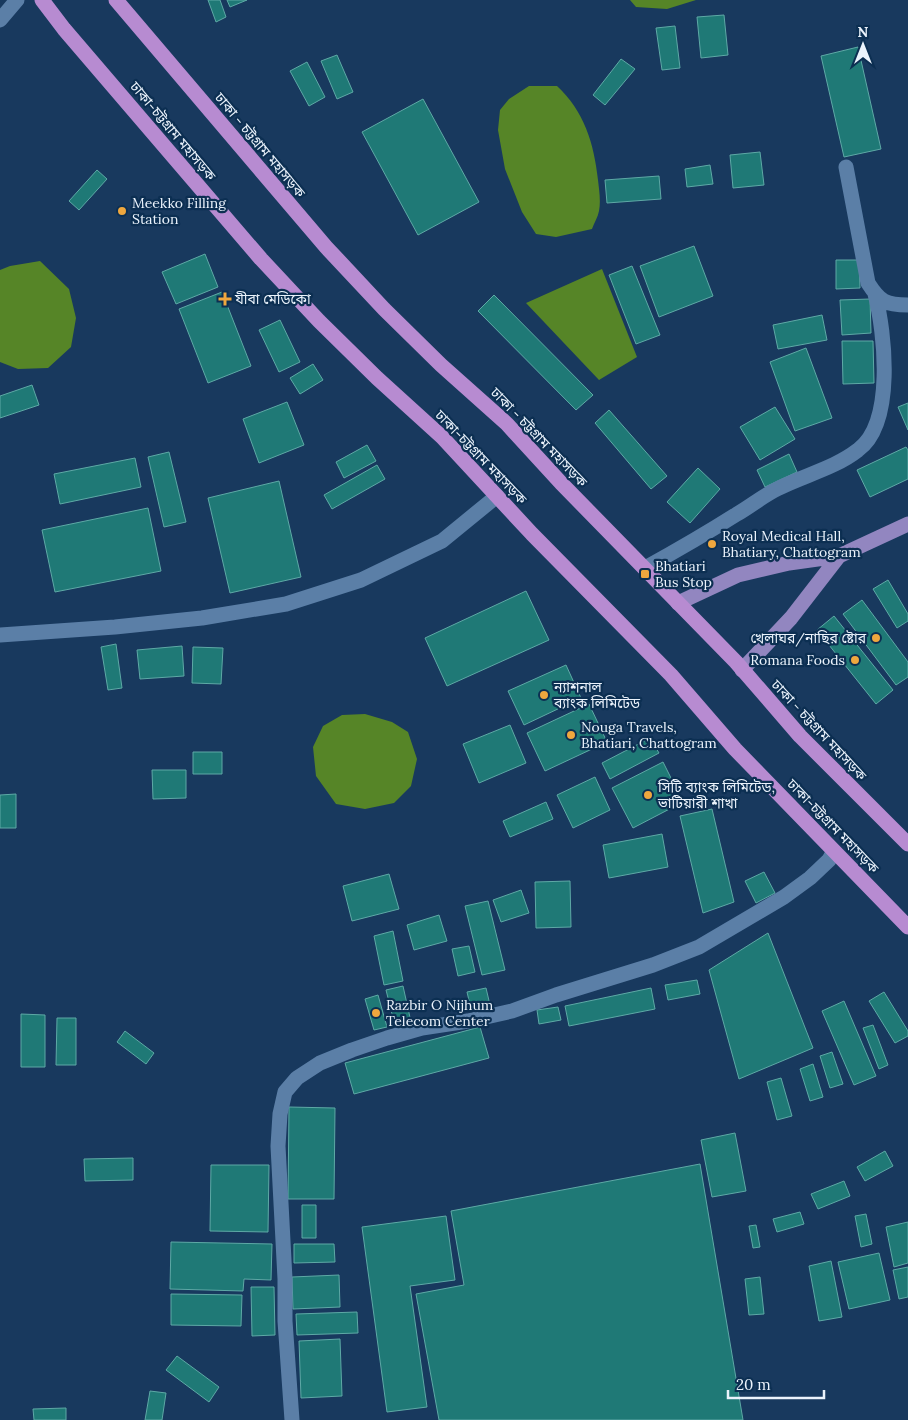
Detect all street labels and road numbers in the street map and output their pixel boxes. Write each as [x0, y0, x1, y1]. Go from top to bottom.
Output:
street label: ঢাকা-চট্টগ্রাম মহাসড়ক [126, 77, 220, 185]
street label: ঢাকা - চট্টগ্রাম মহাসড়ক [210, 88, 310, 202]
street label: ঢাকা - চট্টগ্রাম মহাসড়ক [486, 383, 592, 491]
street label: ঢাকা-চট্টগ্রাম মহাসড়ক [431, 405, 531, 508]
street label: ঢাকা - চট্টগ্রাম মহাসড়ক [767, 675, 871, 785]
street label: ঢাকা-চট্টগ্রাম মহাসড়ক [783, 774, 883, 877]

